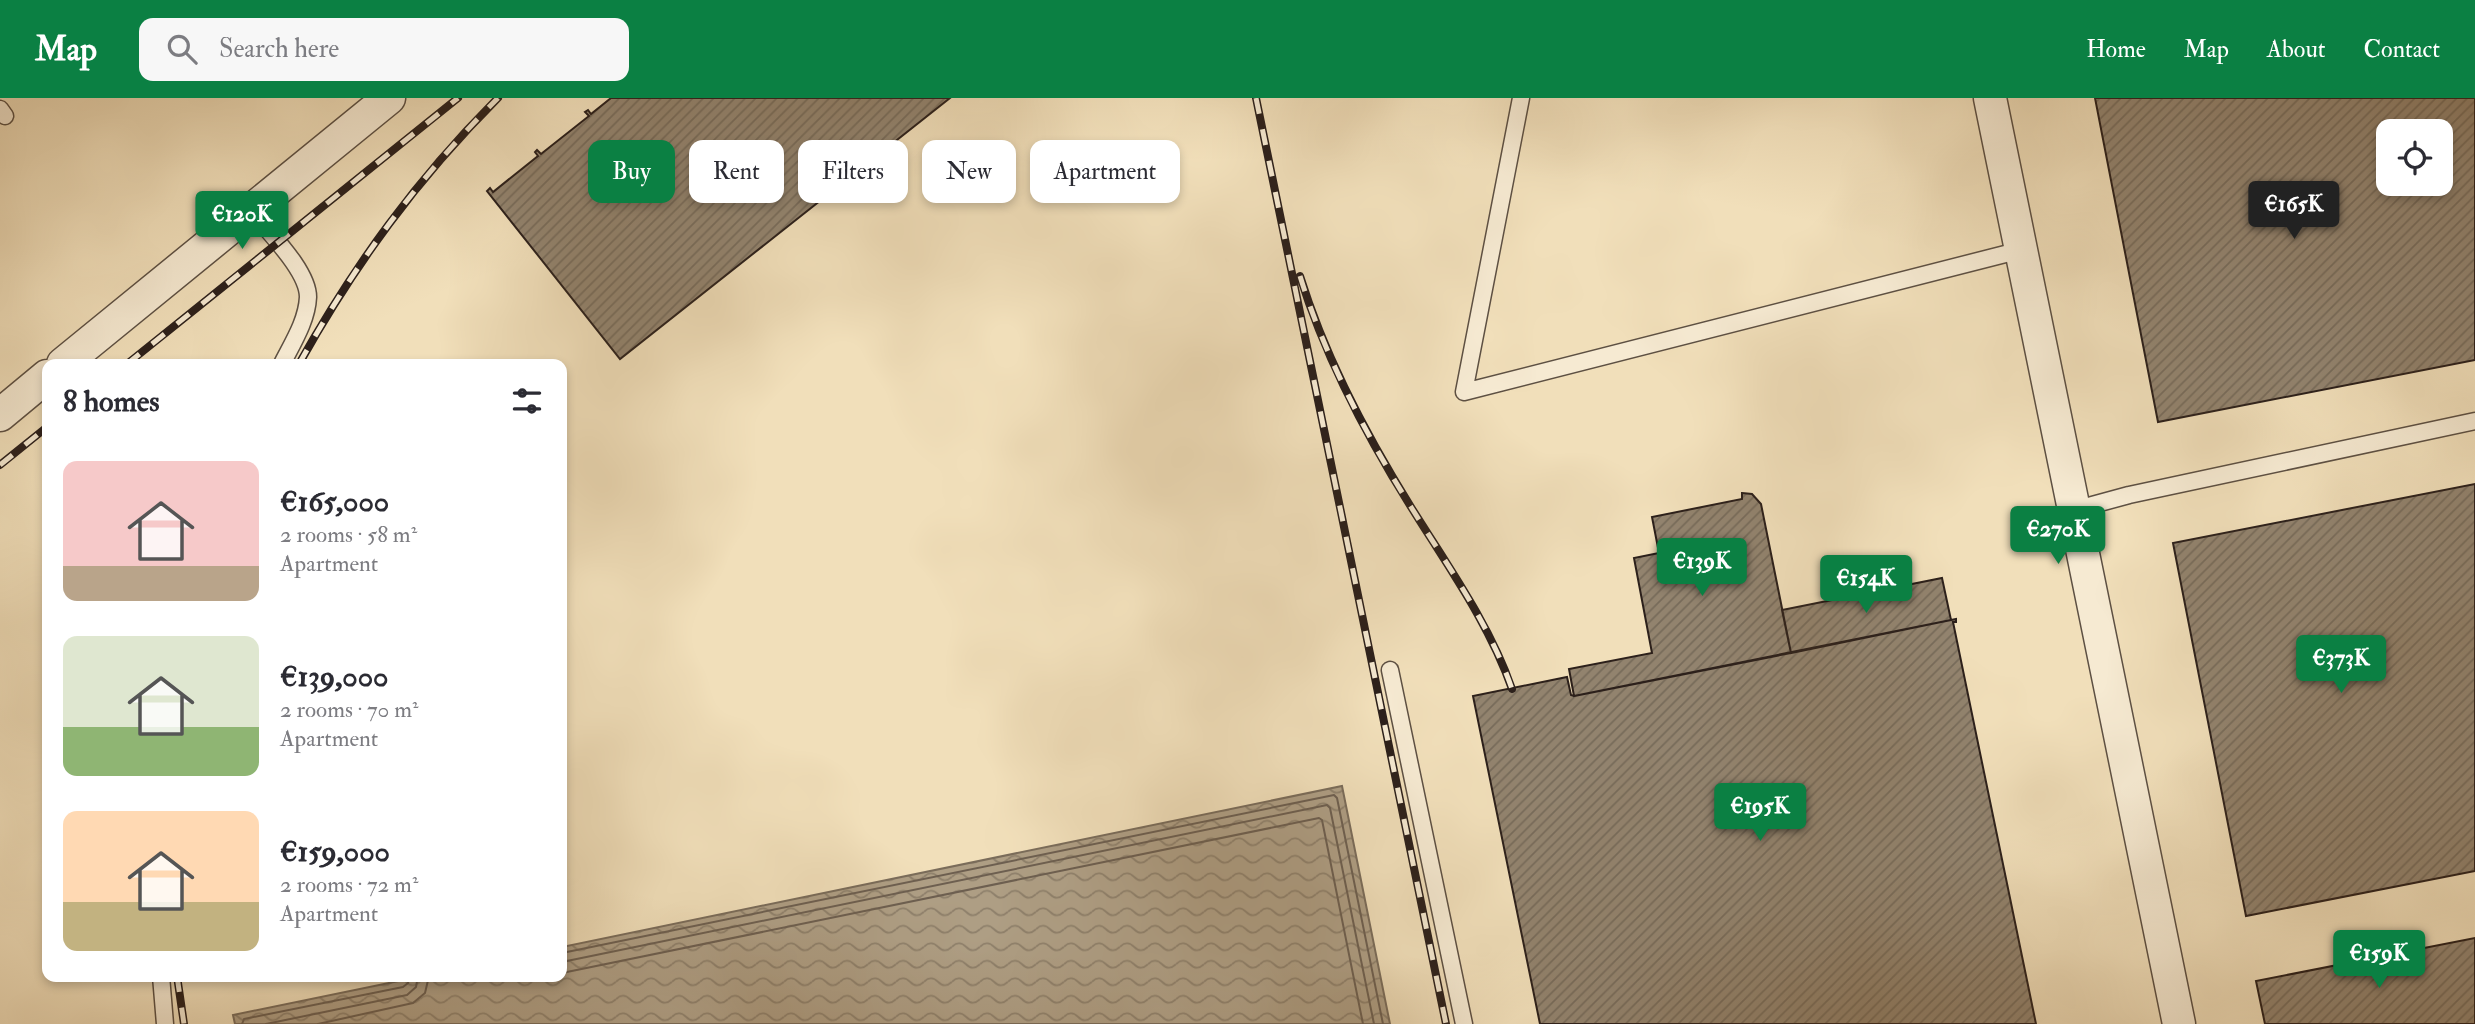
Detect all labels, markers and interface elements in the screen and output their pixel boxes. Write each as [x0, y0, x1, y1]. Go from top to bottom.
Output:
search box [139, 18, 629, 81]
text: Map [35, 29, 97, 70]
icon: search [163, 30, 201, 68]
text: Search here [219, 33, 339, 65]
text: Home [2086, 34, 2146, 65]
text: Map [2184, 34, 2229, 65]
text: About [2267, 34, 2326, 65]
text: Contact [2364, 34, 2440, 65]
map controls [2376, 119, 2453, 196]
button: locate [2376, 119, 2453, 196]
chip: Buy [588, 140, 675, 203]
chip: Rent [689, 140, 784, 203]
chip: Filters [798, 140, 908, 203]
chip: New [922, 140, 1016, 203]
chip: Apartment [1030, 140, 1180, 203]
pin: €165K [2245, 181, 2343, 241]
text: €165K [2264, 189, 2324, 218]
pin: €120K [193, 192, 291, 251]
text: €120K [211, 199, 273, 228]
icon: filters [508, 382, 546, 420]
text: 8 homes [63, 383, 160, 420]
text: €165,000 [280, 483, 389, 520]
icon: home [119, 489, 203, 573]
pin: €270K [2009, 506, 2107, 566]
text: €270K [2026, 514, 2090, 543]
text: 2 rooms · 58 m² [280, 520, 417, 549]
pin: €139K [1653, 538, 1751, 598]
text: €139K [1673, 546, 1731, 575]
text: Apartment [280, 549, 378, 578]
pin: €154K [1817, 556, 1915, 615]
text: €154K [1836, 563, 1896, 592]
pin: €373K [2292, 636, 2390, 695]
text: €373K [2312, 643, 2370, 672]
text: €139,000 [280, 658, 388, 695]
icon: home [119, 664, 203, 748]
text: 2 rooms · 70 m² [280, 695, 419, 724]
text: Apartment [280, 724, 378, 753]
pin: €195K [1711, 784, 1809, 843]
text: €195K [1730, 791, 1790, 820]
text: €159,000 [280, 833, 390, 870]
icon: home [119, 839, 203, 923]
text: 2 rooms · 72 m² [280, 870, 418, 899]
text: Apartment [280, 899, 378, 928]
pin: €159K [2330, 930, 2428, 990]
text: €159K [2349, 938, 2409, 967]

